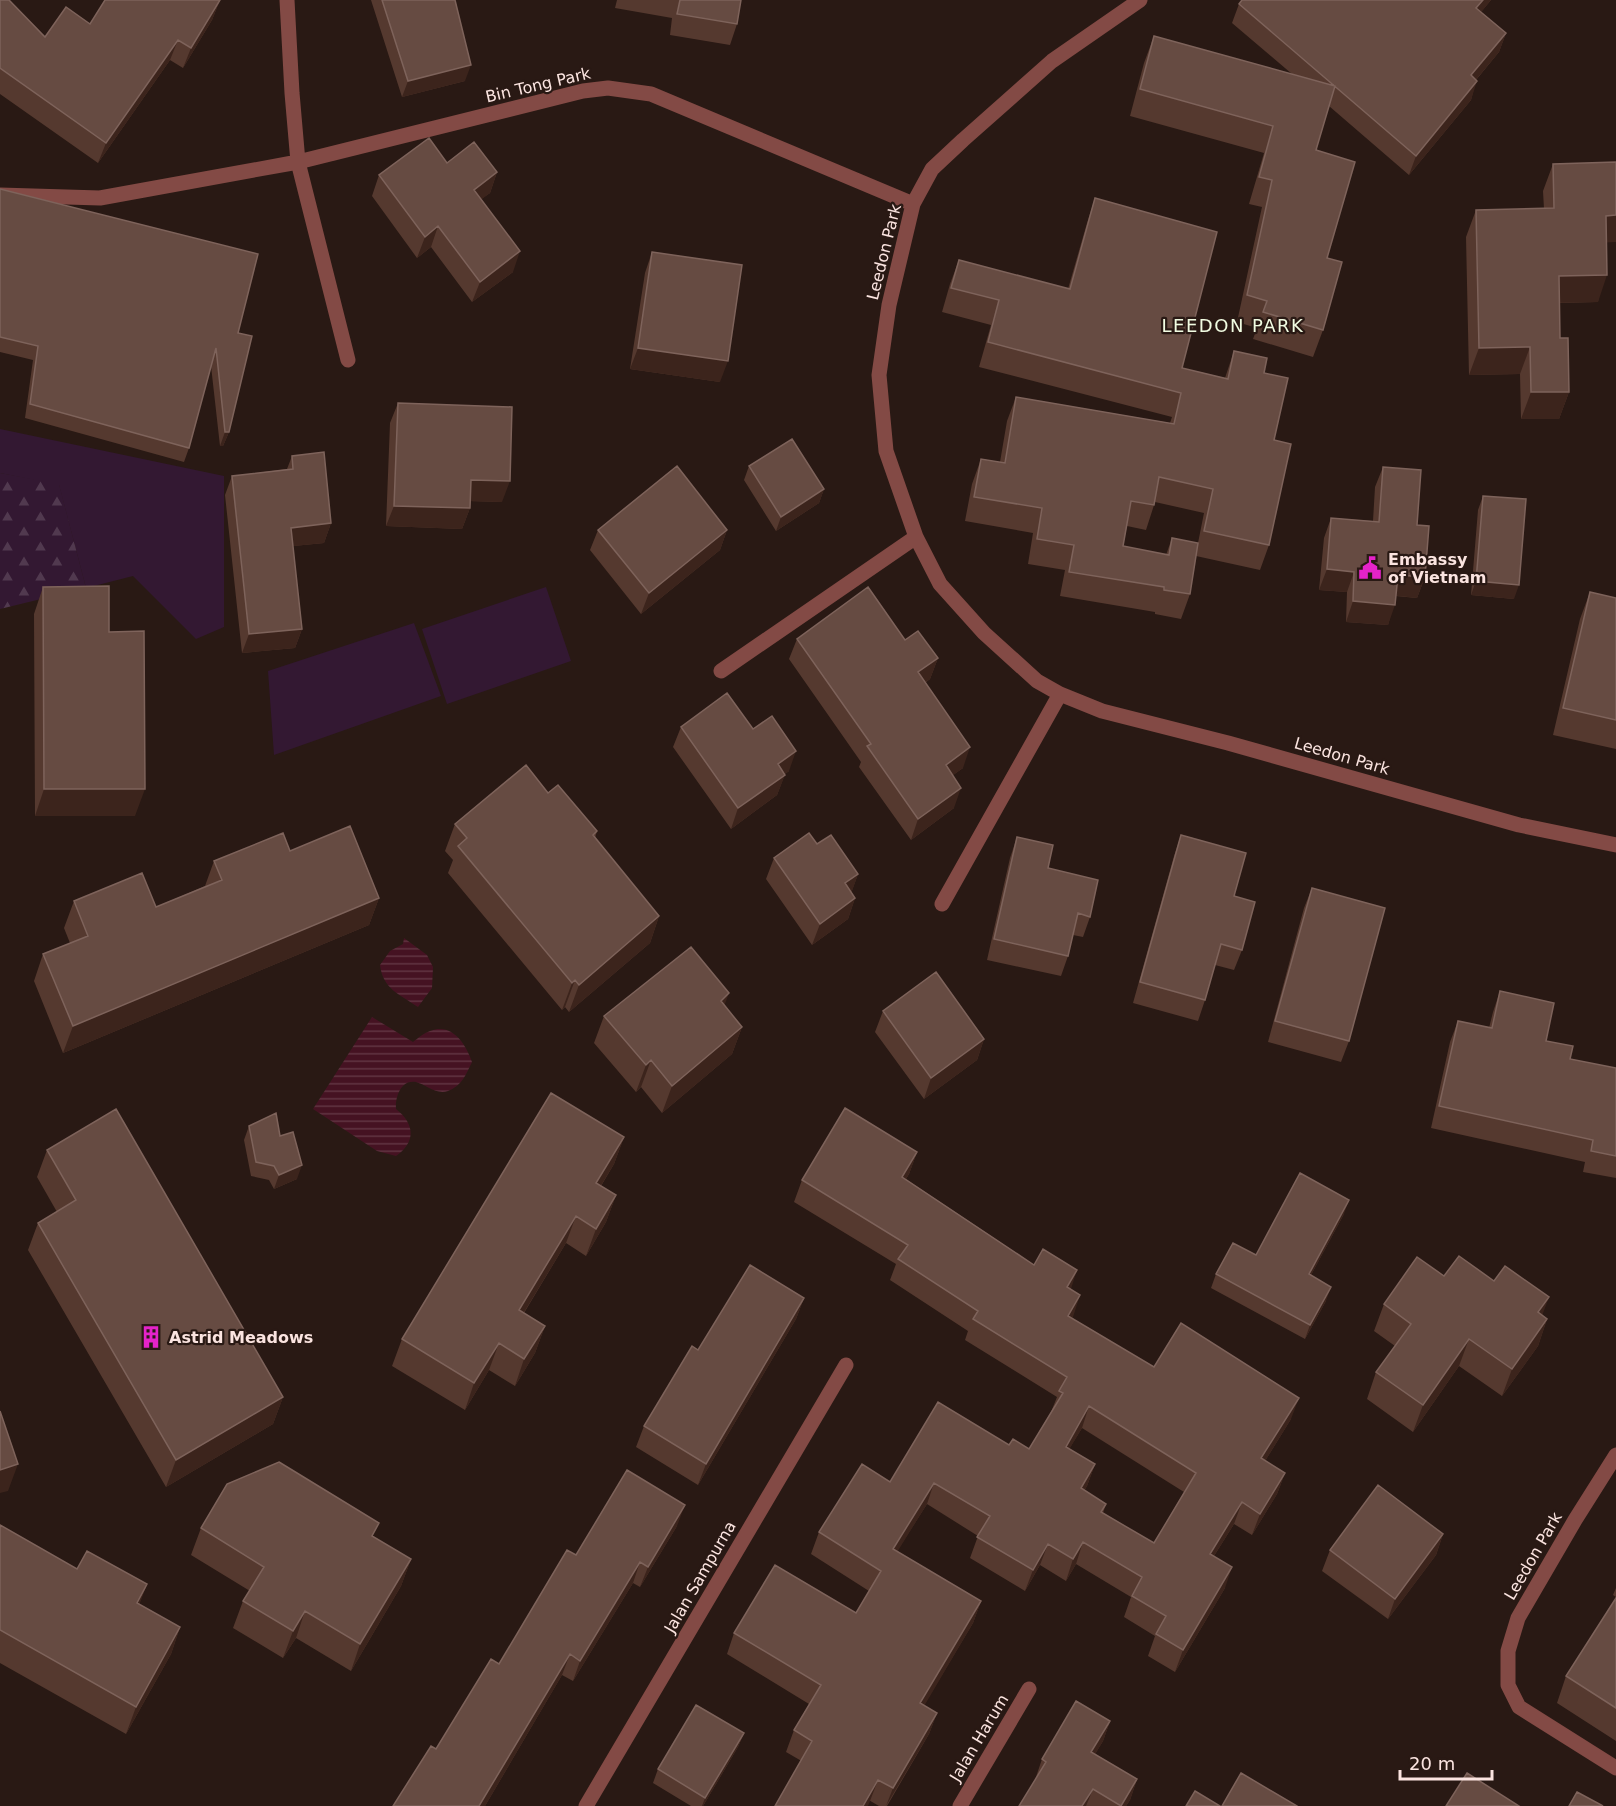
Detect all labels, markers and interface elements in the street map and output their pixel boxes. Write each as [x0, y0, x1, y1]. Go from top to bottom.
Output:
street label: Bin Tong Park [484, 63, 593, 106]
street label: Leedon Park [863, 201, 905, 302]
district label: LEEDON PARK [1162, 315, 1304, 336]
place label: Embassy of Vietnam [1388, 550, 1486, 587]
public building icon: Embassy of Vietnam [1357, 555, 1383, 581]
street label: Leedon Park [1292, 733, 1392, 779]
building icon: Astrid Meadows [138, 1324, 164, 1350]
place label: Astrid Meadows [169, 1328, 313, 1347]
street label: Leedon Park [1500, 1508, 1566, 1603]
street label: Jalan Sampurna [660, 1518, 740, 1637]
street label: Jalan Harum [945, 1691, 1012, 1786]
scale bar [1400, 1743, 1492, 1781]
text: 20 m [1409, 1753, 1455, 1774]

